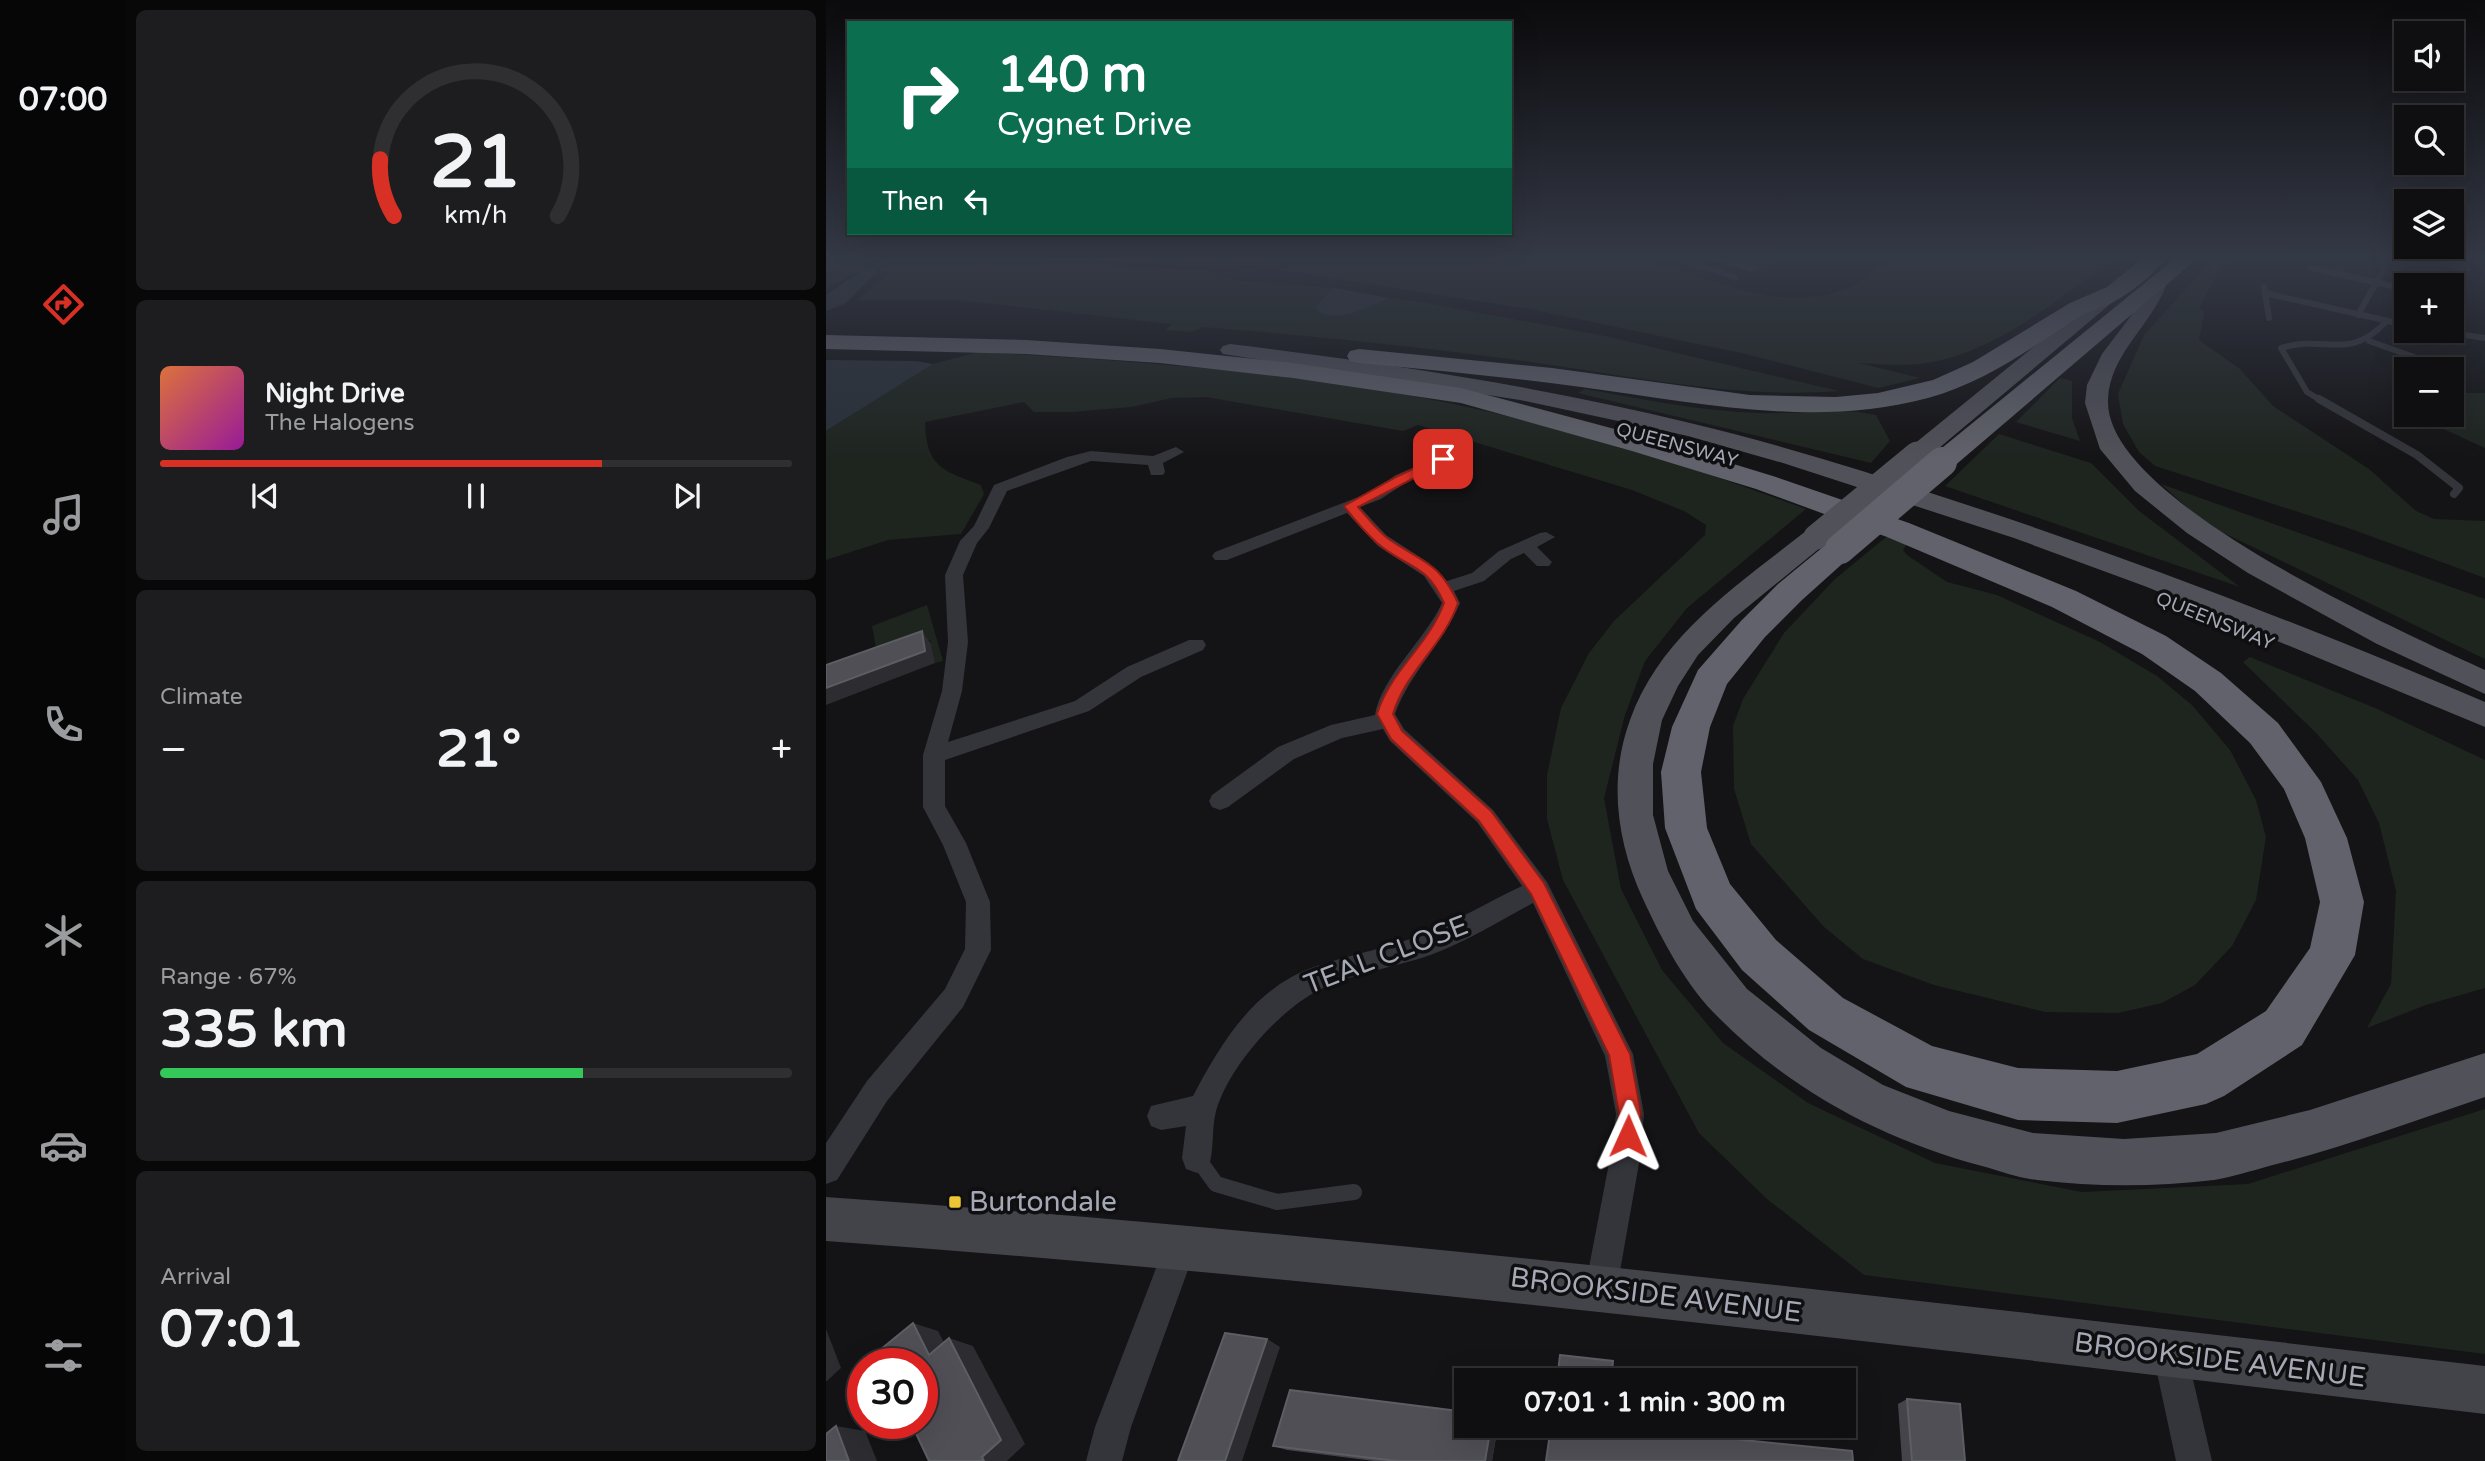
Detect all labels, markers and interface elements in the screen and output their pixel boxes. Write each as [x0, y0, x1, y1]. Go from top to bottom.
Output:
map controls [2394, 21, 2464, 427]
button: sound [2394, 21, 2464, 91]
text: 140 m [997, 46, 1147, 105]
icon: right [882, 49, 973, 140]
text: 07:00 [19, 81, 107, 119]
button: search [2394, 105, 2464, 175]
text: Cygnet Drive [997, 106, 1192, 144]
text: 21 [430, 119, 522, 207]
icon: left [958, 182, 996, 220]
text: Then [882, 186, 944, 217]
button: layers [2394, 189, 2464, 259]
text: km/h [445, 200, 507, 230]
button: + [2394, 273, 2464, 343]
icon: directions [39, 280, 88, 329]
button: − [2394, 357, 2464, 427]
text: Night Drive [265, 378, 405, 409]
text: The Halogens [265, 409, 414, 437]
street label: QUEENSWAY [1614, 418, 1740, 472]
pin [1413, 429, 1473, 489]
icon: arrive [1424, 440, 1462, 478]
icon: previous [246, 477, 284, 515]
icon: pause [457, 477, 495, 515]
icon: next [668, 477, 706, 515]
icon: music [39, 490, 88, 539]
street label: QUEENSWAY [2153, 587, 2277, 655]
text: Climate [160, 683, 243, 711]
icon: phone [39, 700, 88, 749]
text: 21° [436, 718, 521, 781]
text: − [160, 727, 187, 773]
text: + [771, 727, 792, 773]
street label: TEAL CLOSE [1299, 908, 1473, 1002]
icon: climate [39, 911, 88, 960]
text: Range · 67% [160, 963, 296, 991]
text: 335 km [160, 998, 348, 1061]
position arrow [1591, 1099, 1665, 1173]
icon: car [39, 1121, 88, 1170]
place label: Burtondale [969, 1185, 1117, 1219]
marker: Burtondale [947, 1194, 963, 1210]
street label: BROOKSIDE AVENUE [1508, 1260, 1804, 1330]
text: Arrival [160, 1263, 231, 1291]
text: 07:01 [160, 1298, 304, 1361]
street label: BROOKSIDE AVENUE [2072, 1325, 2368, 1395]
icon: filters [39, 1331, 88, 1380]
speed limit sign: 30 [847, 1348, 938, 1439]
text: 07:01 · 1 min · 300 m [1524, 1387, 1786, 1418]

